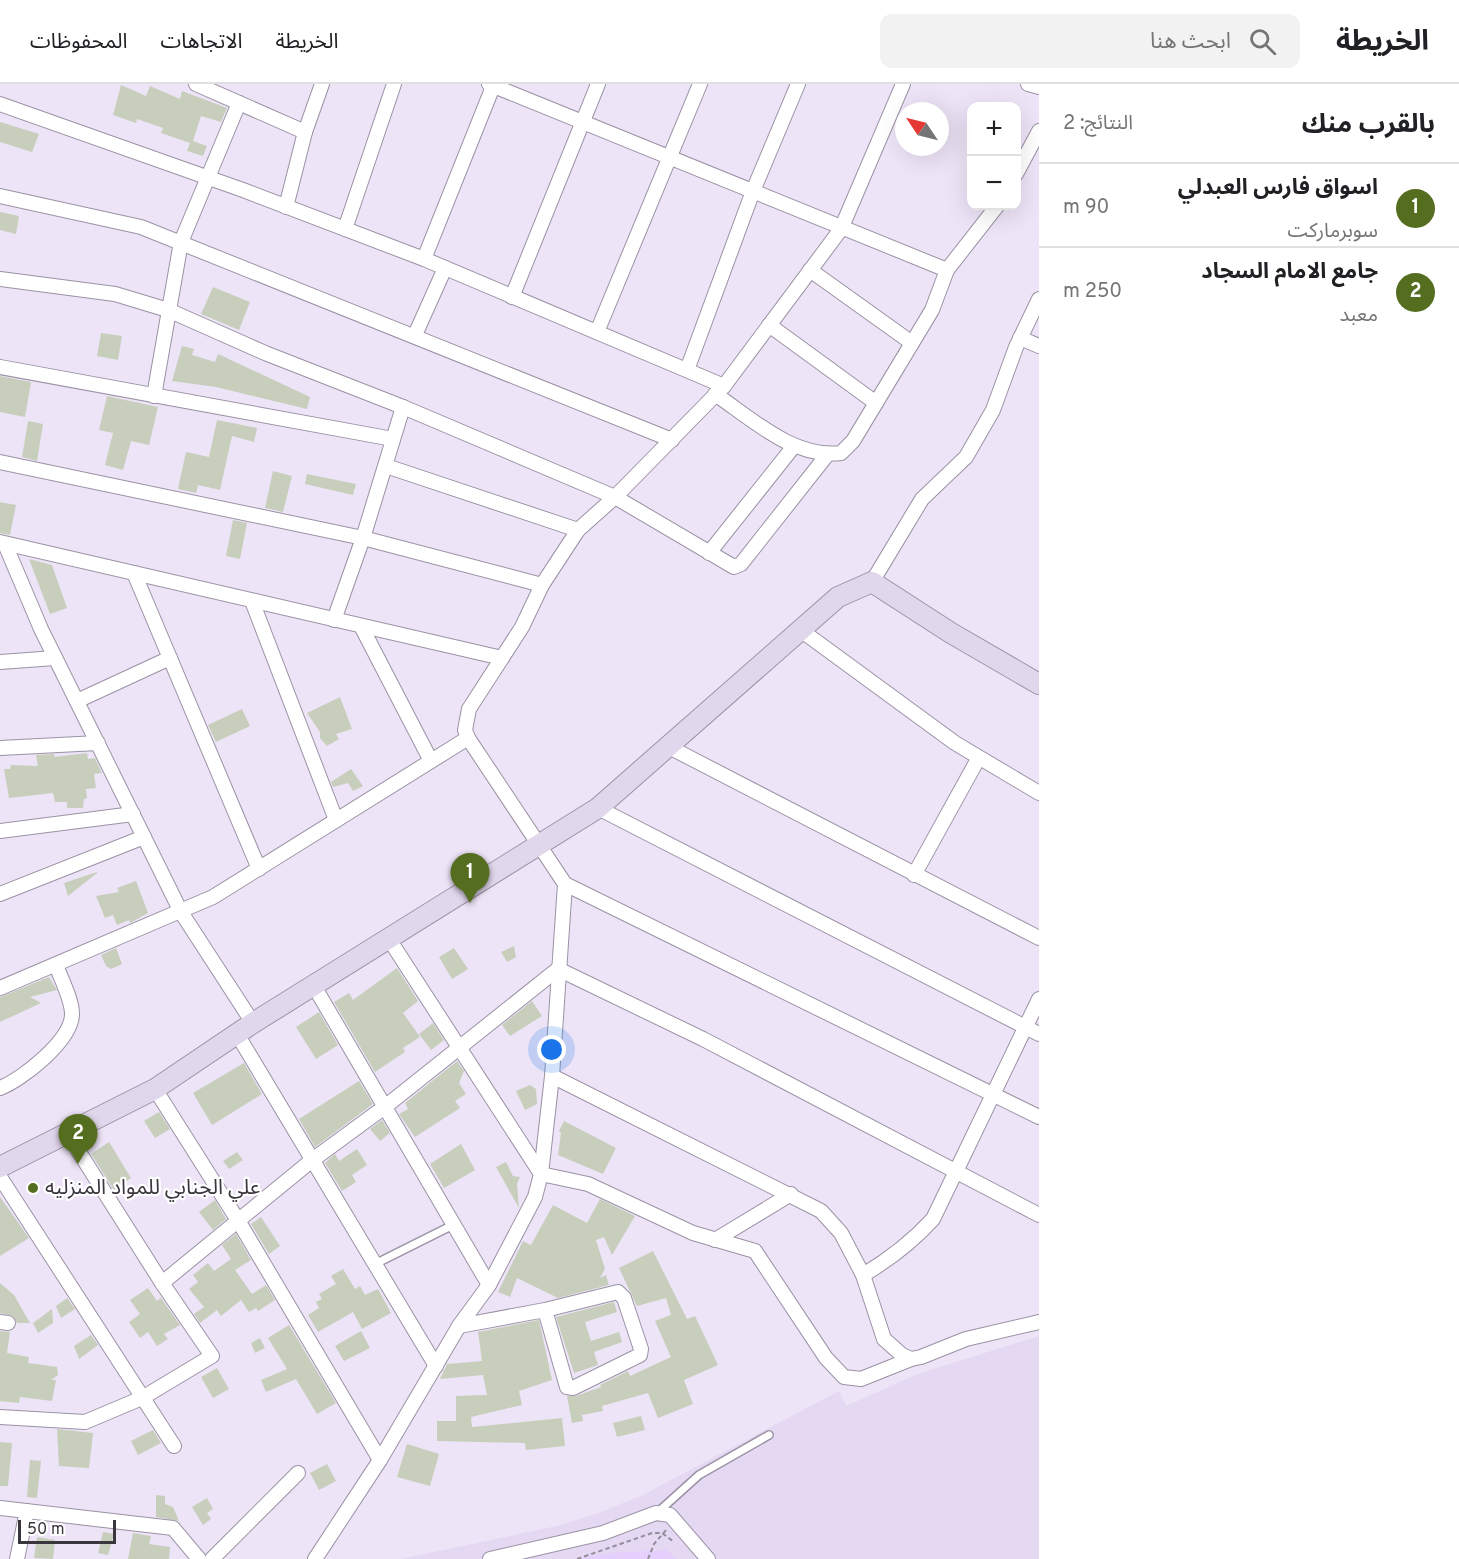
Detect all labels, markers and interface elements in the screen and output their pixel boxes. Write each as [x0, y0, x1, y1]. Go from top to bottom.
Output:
search box [880, 14, 1300, 68]
icon: search [1246, 25, 1279, 58]
text: الخريطة [1336, 25, 1429, 61]
text: المحفوظات [30, 29, 127, 56]
text: الاتجاهات [160, 29, 242, 56]
text: الخريطة [275, 29, 338, 56]
text: ابحث هنا [1150, 29, 1231, 56]
north arrow [895, 102, 949, 156]
map controls [967, 102, 1021, 210]
button: + [967, 102, 1021, 156]
text: بالقرب منك [1302, 109, 1435, 142]
text: النتائج: 2 [1063, 111, 1133, 137]
button: − [967, 156, 1021, 210]
text: اسواق فارس العبدلي [1178, 175, 1378, 202]
text: 90 m [1063, 195, 1109, 221]
text: 1 [1412, 195, 1420, 221]
text: سوبرماركت [1287, 219, 1378, 245]
text: جامع الامام السجاد [1201, 259, 1378, 286]
text: 250 m [1063, 279, 1122, 305]
text: 2 [1409, 279, 1422, 305]
text: معبد [1340, 303, 1378, 329]
pin: 1 [450, 854, 490, 903]
your location [537, 1035, 566, 1064]
pin: 2 [58, 1114, 98, 1164]
place label: علي الجنابي للمواد المنزليه [45, 1175, 260, 1202]
marker: علي الجنابي للمواد المنزليه [26, 1181, 40, 1195]
scale bar [18, 1517, 116, 1544]
text: 50 m [27, 1520, 65, 1540]

